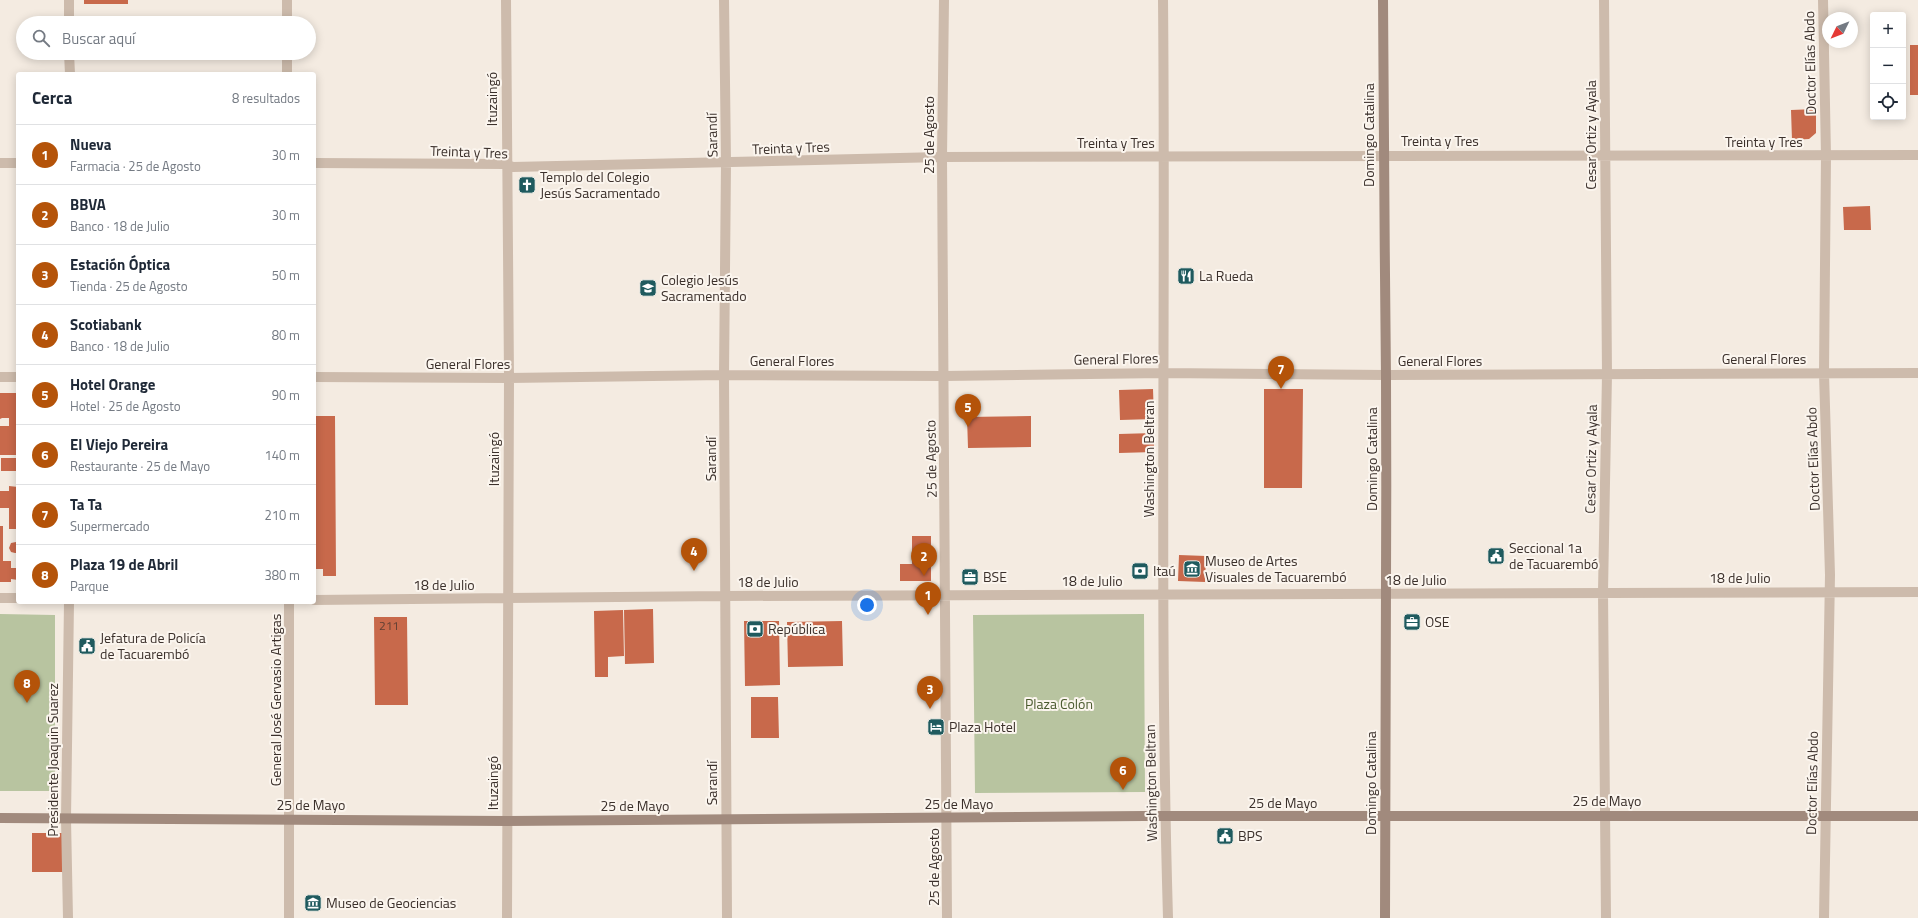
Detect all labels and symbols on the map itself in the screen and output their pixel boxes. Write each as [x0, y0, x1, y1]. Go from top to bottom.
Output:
street label: Doctor Elías Abdo [1798, 11, 1821, 115]
north arrow [1822, 12, 1858, 48]
street label: Ituzaingó [481, 72, 502, 126]
street label: Cesar Ortiz y Ayala [1580, 80, 1601, 190]
street label: Domingo Catalina [1358, 83, 1379, 187]
street label: 25 de Agosto [918, 96, 939, 174]
street label: Sarandí [701, 112, 722, 157]
street label: Treinta y Tres [1401, 130, 1479, 151]
street label: Treinta y Tres [1725, 131, 1803, 152]
street label: Treinta y Tres [1077, 132, 1155, 153]
street label: Treinta y Tres [752, 136, 830, 159]
street label: Treinta y Tres [430, 140, 508, 163]
place label: Templo del Colegio Jesús Sacramentado [540, 166, 660, 203]
church icon: Templo del Colegio Jesús Sacramentado [517, 175, 537, 195]
place label: La Rueda [1199, 265, 1253, 286]
restaurant icon: La Rueda [1176, 266, 1196, 286]
place label: Colegio Jesús Sacramentado [661, 269, 747, 306]
school or university icon: Colegio Jesús Sacramentado [638, 278, 658, 298]
street label: General Flores [1073, 347, 1159, 370]
street label: General Flores [1722, 348, 1806, 369]
street label: General Flores [750, 350, 834, 371]
street label: General Flores [1398, 350, 1482, 371]
street label: General Flores [426, 353, 510, 374]
pin: 7 [1268, 356, 1294, 389]
pin: 5 [955, 394, 981, 427]
street label: Washington Beltran [1138, 400, 1159, 518]
street label: Cesar Ortiz y Ayala [1579, 404, 1602, 514]
street label: Domingo Catalina [1361, 407, 1382, 511]
street label: Doctor Elías Abdo [1800, 407, 1825, 511]
street label: 25 de Agosto [919, 420, 942, 498]
street label: Ituzaingó [483, 432, 504, 486]
street label: Sarandí [700, 436, 721, 481]
place label: Seccional 1a de Tacuarembó [1509, 537, 1598, 574]
pin: 4 [681, 538, 707, 571]
pin: 2 [911, 543, 937, 576]
public building icon: Seccional 1a de Tacuarembó [1486, 546, 1506, 566]
place label: Museo de Artes Visuales de Tacuarembó [1205, 550, 1347, 587]
museum icon: Museo de Artes Visuales de Tacuarembó [1182, 559, 1202, 579]
place label: Itaú [1153, 560, 1176, 581]
bank icon: Itaú [1130, 561, 1150, 581]
place label: BSE [983, 566, 1007, 587]
office icon: BSE [960, 567, 980, 587]
street label: 18 de Julio [1709, 567, 1771, 588]
street label: 18 de Julio [1385, 569, 1447, 590]
street label: 18 de Julio [1061, 570, 1123, 591]
street label: 18 de Julio [737, 571, 799, 592]
street label: 18 de Julio [413, 574, 475, 595]
pin: 1 [915, 582, 941, 615]
your location [857, 595, 877, 615]
place label: OSE [1425, 611, 1450, 632]
office icon: OSE [1402, 612, 1422, 632]
street label: General José Gervasio Artigas [265, 614, 286, 786]
house number: 211 [379, 616, 399, 635]
place label: República [768, 618, 825, 639]
bank icon: República [745, 619, 765, 639]
place label: Jefatura de Policía de Tacuarembó [100, 627, 206, 664]
public building icon: Jefatura de Policía de Tacuarembó [77, 636, 97, 656]
pin: 8 [14, 670, 40, 703]
pin: 3 [917, 676, 943, 709]
street label: Presidente Joaquin Suarez [42, 683, 63, 837]
park label: Plaza Colón [1025, 693, 1093, 714]
place label: Plaza Hotel [949, 716, 1016, 737]
hotel icon: Plaza Hotel [926, 717, 946, 737]
street label: Washington Beltran [1139, 724, 1162, 842]
street label: Domingo Catalina [1360, 731, 1381, 835]
street label: Doctor Elías Abdo [1800, 731, 1823, 835]
street label: Ituzaingó [482, 756, 503, 810]
pin: 6 [1110, 757, 1136, 790]
street label: Sarandí [701, 760, 722, 805]
street label: 25 de Mayo [1572, 790, 1642, 811]
street label: 25 de Mayo [1248, 792, 1318, 813]
street label: 25 de Mayo [924, 793, 994, 814]
street label: 25 de Mayo [276, 794, 346, 815]
street label: 25 de Mayo [600, 795, 670, 816]
place label: BPS [1238, 825, 1263, 846]
public building icon: BPS [1215, 826, 1235, 846]
street label: 25 de Agosto [923, 828, 944, 906]
place label: Museo de Geociencias [326, 892, 456, 913]
museum icon: Museo de Geociencias [303, 893, 323, 913]

